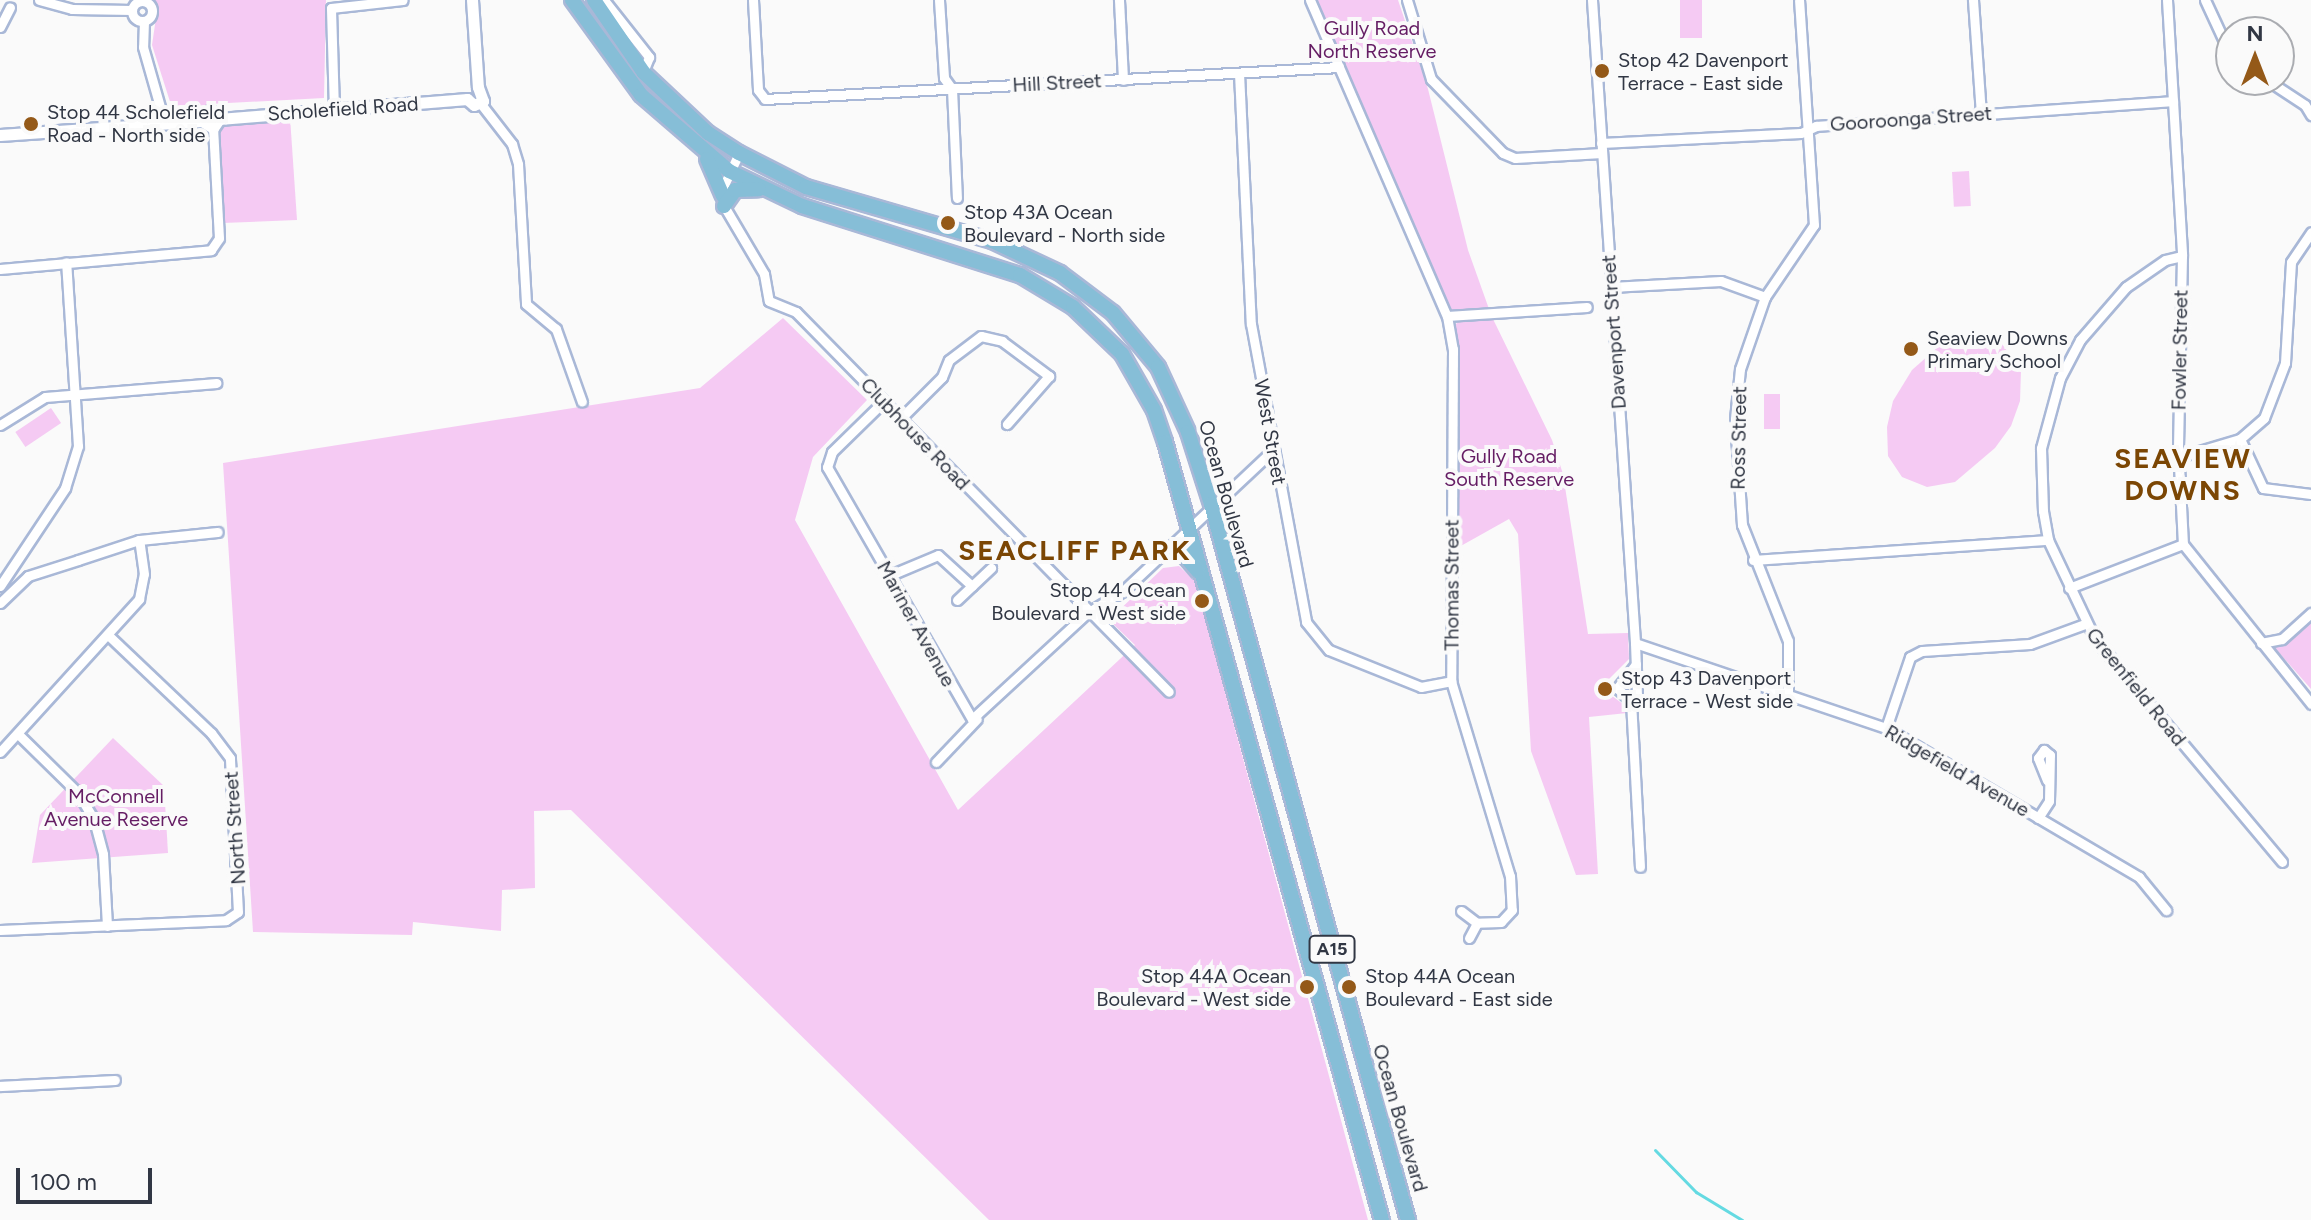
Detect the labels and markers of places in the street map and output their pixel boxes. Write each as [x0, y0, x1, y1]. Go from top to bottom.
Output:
place label: Stop 42 Davenport Terrace - East side [1618, 48, 1788, 95]
marker: Stop 42 Davenport Terrace - East side [1593, 62, 1611, 80]
place label: Stop 44 Scholefield Road - North side [47, 100, 225, 147]
marker: Stop 44 Scholefield Road - North side [22, 115, 40, 133]
place label: Stop 43A Ocean Boulevard - North side [964, 200, 1165, 247]
marker: Stop 43A Ocean Boulevard - North side [939, 214, 957, 232]
place label: Seaview Downs Primary School [1927, 326, 2068, 373]
marker: Seaview Downs Primary School [1902, 340, 1920, 358]
place label: Stop 44 Ocean Boulevard - West side [991, 578, 1186, 625]
marker: Stop 44 Ocean Boulevard - West side [1193, 592, 1211, 610]
place label: Stop 43 Davenport Terrace - West side [1621, 666, 1793, 713]
marker: Stop 43 Davenport Terrace - West side [1596, 680, 1614, 698]
place label: Stop 44A Ocean Boulevard - West side [1096, 964, 1291, 1011]
place label: Stop 44A Ocean Boulevard - East side [1365, 964, 1553, 1011]
marker: Stop 44A Ocean Boulevard - West side [1298, 978, 1316, 996]
marker: Stop 44A Ocean Boulevard - East side [1340, 978, 1358, 996]

